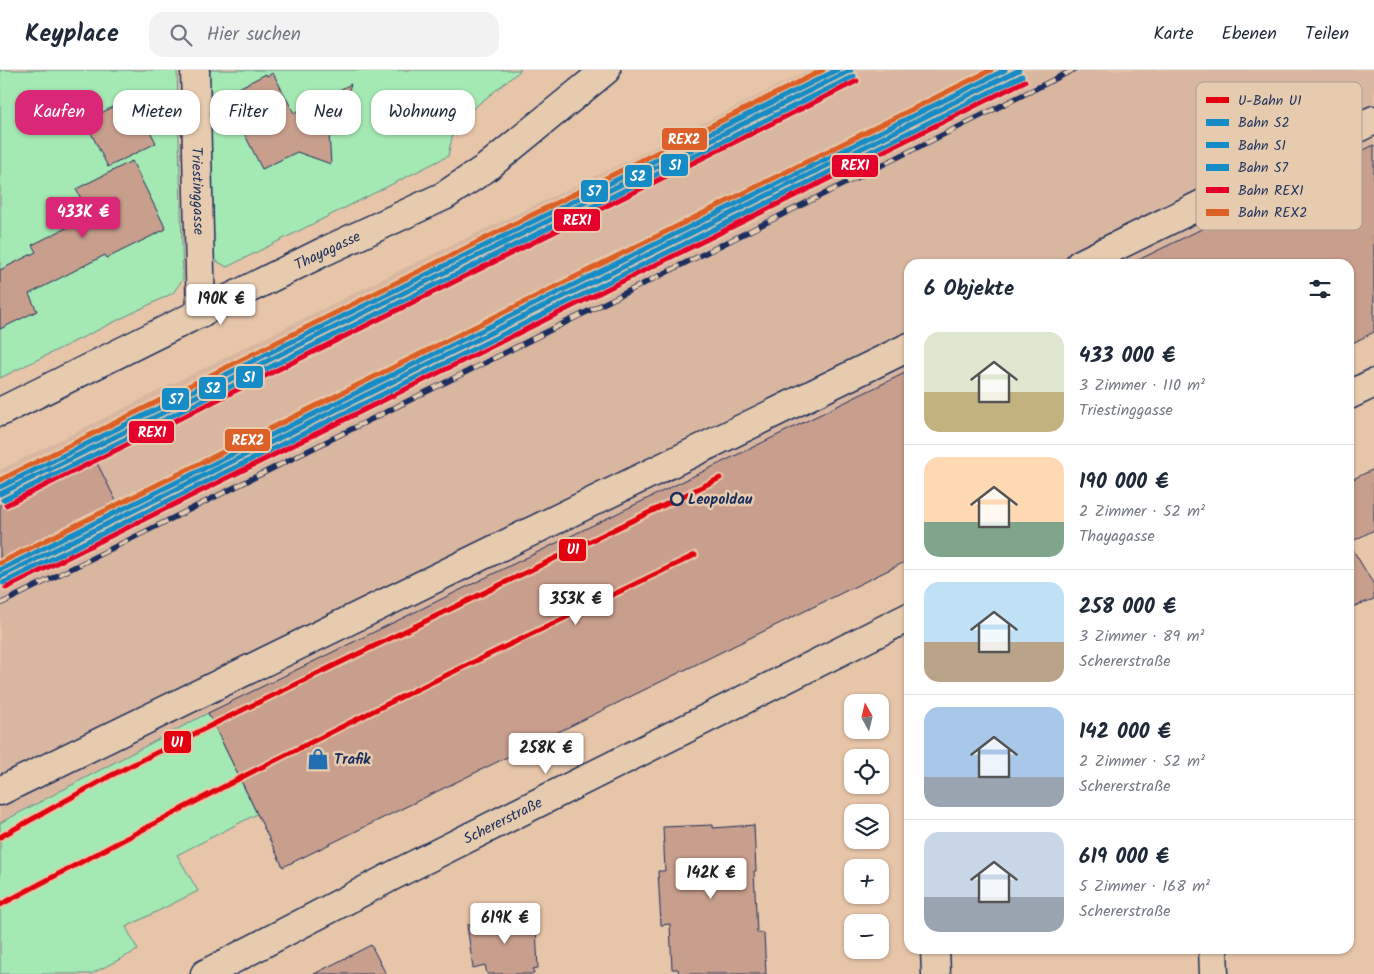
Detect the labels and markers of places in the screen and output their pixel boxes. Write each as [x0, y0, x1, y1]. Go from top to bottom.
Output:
pin: 433K € [42, 196, 124, 239]
pin: 190K € [180, 284, 262, 326]
place label: Leopoldau [688, 488, 753, 512]
marker: Leopoldau [670, 492, 684, 506]
pin: 353K € [535, 584, 617, 626]
pin: 258K € [505, 732, 587, 775]
shop icon: Trafik [305, 746, 331, 772]
place label: Trafik [334, 748, 371, 772]
pin: 142K € [670, 858, 752, 900]
pin: 619K € [464, 902, 546, 945]

